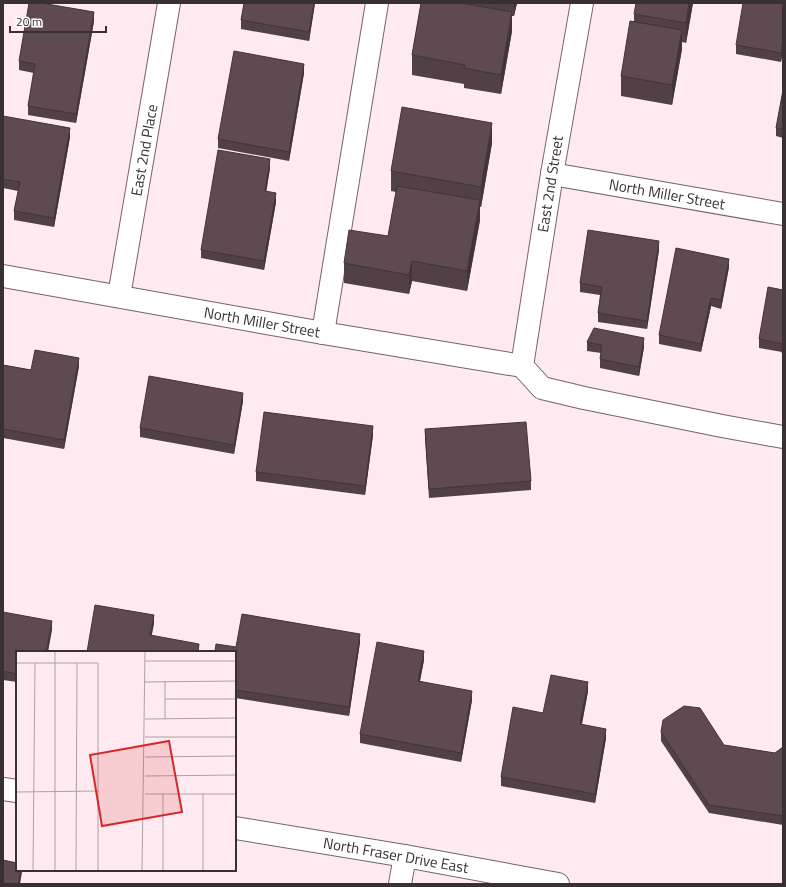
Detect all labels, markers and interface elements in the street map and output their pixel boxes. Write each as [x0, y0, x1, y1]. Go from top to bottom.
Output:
scale bar [10, 8, 106, 34]
text: 20 m [16, 12, 42, 31]
street label: East 2nd Place [125, 102, 163, 198]
street label: East 2nd Street [531, 133, 569, 234]
street label: North Miller Street [607, 172, 727, 216]
street label: North Miller Street [202, 300, 322, 344]
inset map [16, 651, 236, 871]
street label: North Fraser Drive East [321, 831, 471, 879]

